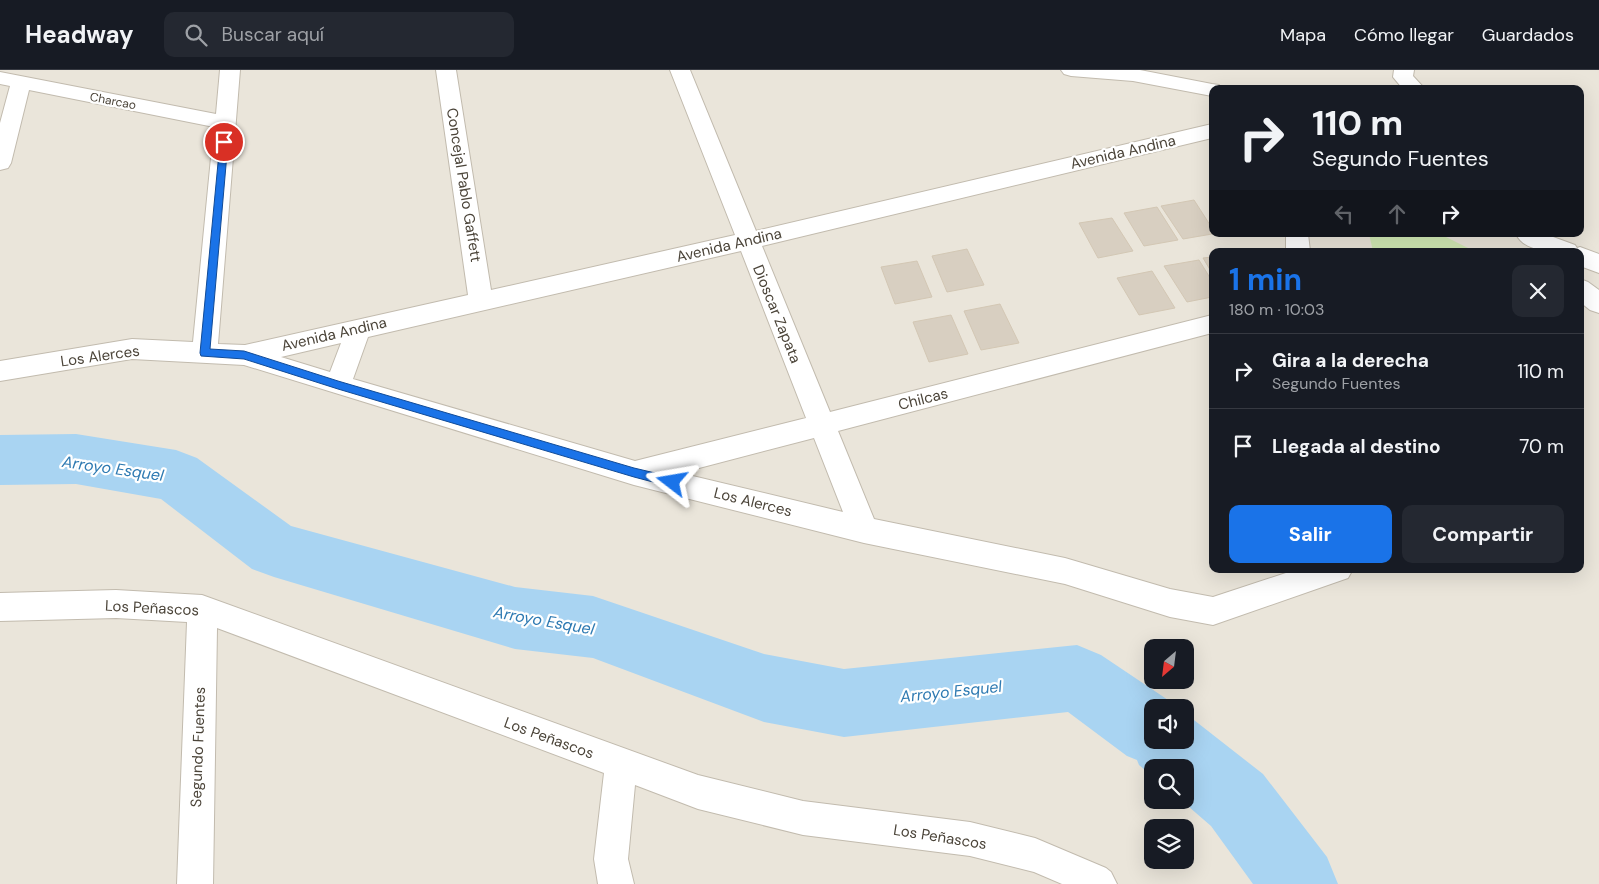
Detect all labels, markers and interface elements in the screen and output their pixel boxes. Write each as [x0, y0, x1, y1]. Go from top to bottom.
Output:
search box [164, 12, 514, 57]
text: Headway [25, 19, 134, 50]
icon: search [182, 21, 210, 49]
text: Buscar aquí [222, 22, 324, 47]
text: Mapa [1280, 23, 1326, 47]
text: Cómo llegar [1354, 23, 1454, 47]
text: Guardados [1482, 23, 1574, 47]
street label: Charcao [89, 89, 137, 113]
text: 110 m [1312, 100, 1403, 146]
icon: right [1229, 105, 1294, 170]
street label: Concejal Pablo Gaffett [442, 106, 486, 264]
pin [203, 121, 245, 163]
icon: arrive [210, 128, 238, 156]
street label: Avenida Andina [1068, 130, 1178, 174]
text: Segundo Fuentes [1312, 144, 1489, 173]
icon: left [1330, 200, 1358, 228]
icon: ahead [1383, 200, 1411, 228]
icon: right [1436, 200, 1464, 228]
street label: Avenida Andina [674, 223, 784, 267]
text: 1 min [1229, 260, 1302, 299]
street label: Dioscar Zapata [748, 262, 806, 366]
button: close [1512, 265, 1564, 317]
text: 180 m · 10:03 [1229, 299, 1324, 320]
street label: Avenida Andina [279, 312, 389, 356]
street label: Los Alerces [59, 341, 141, 371]
text: Gira a la derecha [1272, 348, 1429, 373]
icon: right [1229, 357, 1257, 385]
text: 110 m [1517, 359, 1564, 384]
text: Segundo Fuentes [1272, 373, 1401, 394]
street label: Chilcas [896, 383, 950, 415]
icon: arrive [1229, 432, 1257, 460]
text: Llegada al destino [1272, 434, 1441, 459]
text: 70 m [1519, 434, 1564, 459]
water label: Arroyo Esquel [60, 451, 165, 486]
position arrow [645, 455, 697, 507]
street label: Los Alerces [712, 483, 794, 521]
button: Salir [1229, 505, 1392, 563]
button: Compartir [1402, 505, 1564, 563]
street label: Los Peñascos [104, 596, 200, 620]
water label: Arroyo Esquel [491, 601, 596, 640]
north arrow [1144, 639, 1194, 689]
map controls [1144, 639, 1194, 869]
water label: Arroyo Esquel [898, 676, 1003, 707]
street label: Segundo Fuentes [186, 686, 210, 808]
button: sound [1144, 699, 1194, 749]
street label: Los Peñascos [501, 713, 597, 763]
button: search [1144, 759, 1194, 809]
button: layers [1144, 819, 1194, 869]
street label: Los Peñascos [892, 820, 988, 854]

